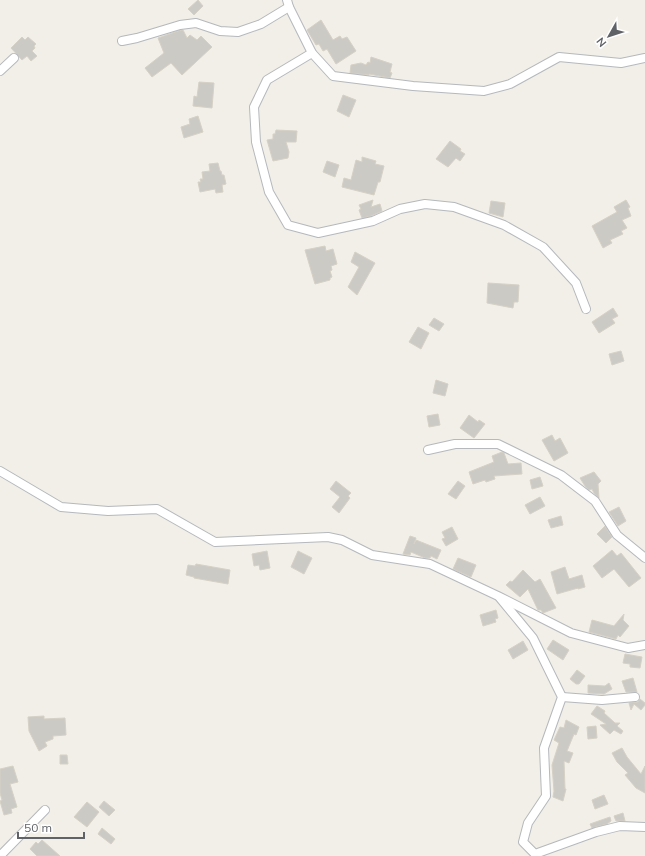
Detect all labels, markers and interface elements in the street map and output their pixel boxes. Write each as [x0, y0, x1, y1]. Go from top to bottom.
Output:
north arrow [589, 16, 629, 56]
text: N [593, 35, 609, 50]
scale bar [18, 814, 84, 840]
text: 50 m [24, 820, 52, 835]

